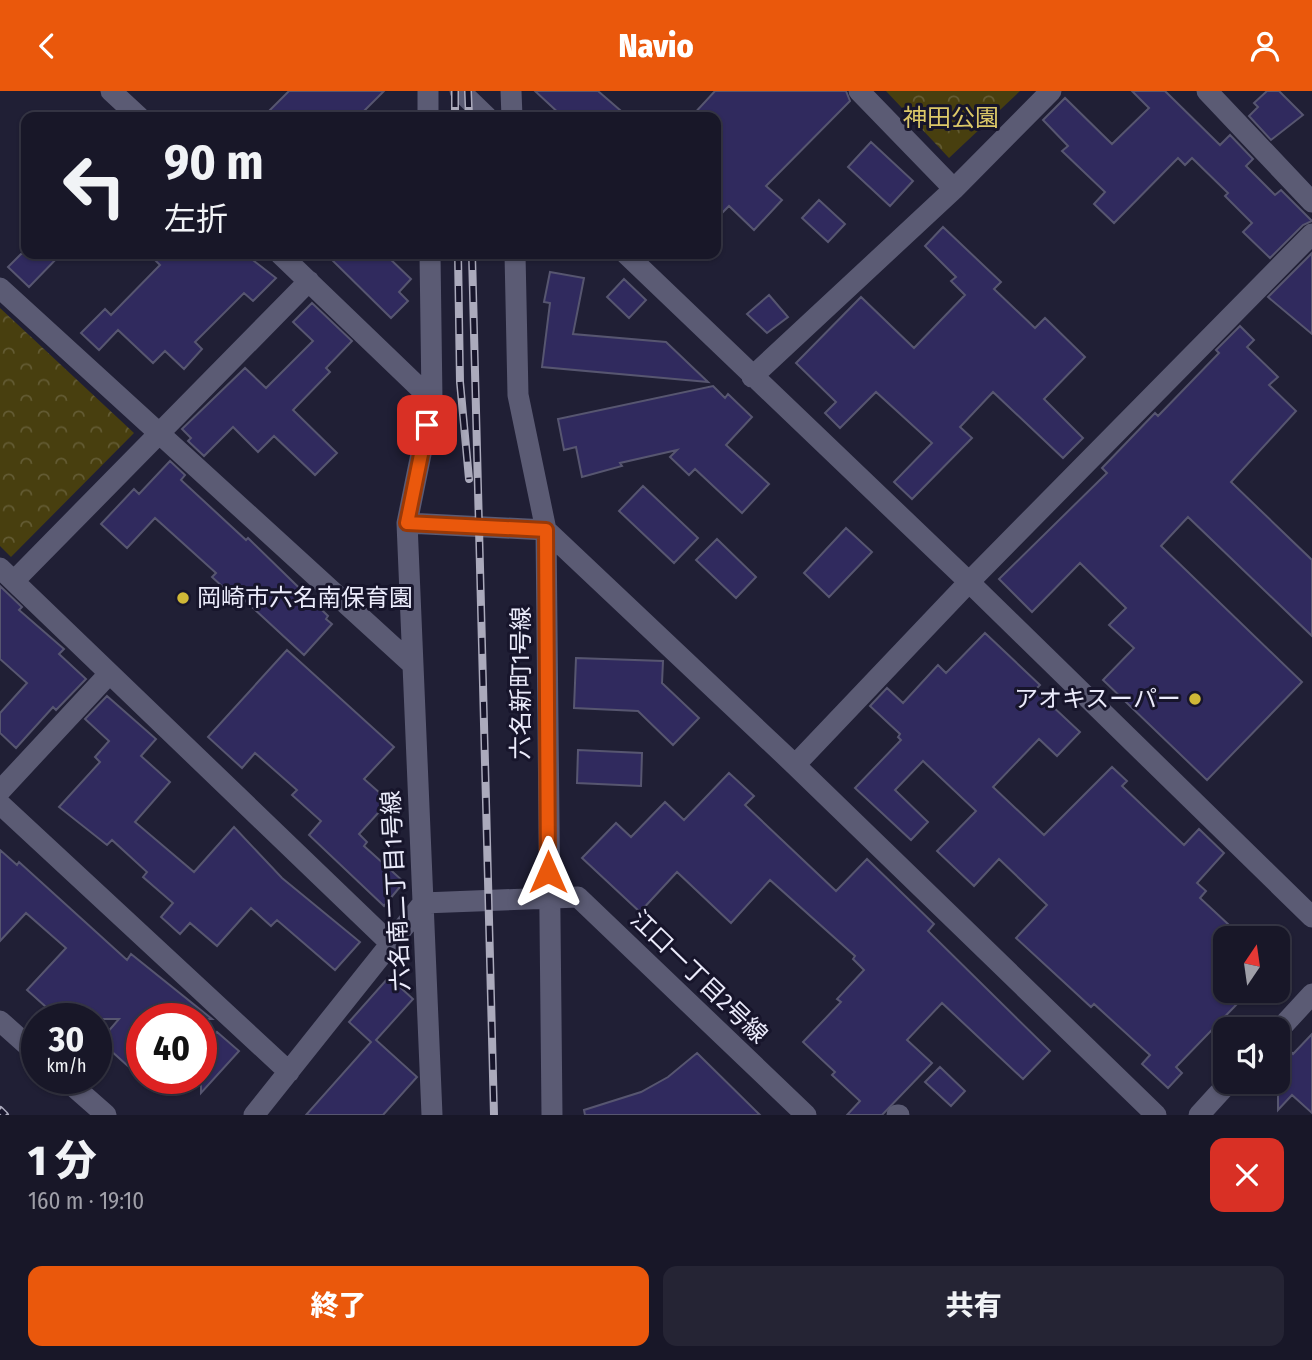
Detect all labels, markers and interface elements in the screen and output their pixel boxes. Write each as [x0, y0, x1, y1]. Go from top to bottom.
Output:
icon: back [28, 27, 66, 65]
text: Navio [618, 27, 694, 65]
icon: person [1246, 27, 1284, 65]
park label: 神田公園 [903, 104, 999, 132]
text: 90 m [164, 133, 264, 192]
icon: left [49, 140, 140, 231]
text: 左折 [164, 200, 228, 238]
pin [397, 395, 457, 455]
icon: arrive [408, 406, 446, 444]
place label: 岡崎市六名南保育園 [197, 584, 413, 612]
marker: 岡崎市六名南保育園 [175, 590, 191, 606]
street label: 六名新町1号線 [507, 606, 535, 760]
place label: アオキスーパー [1014, 685, 1181, 713]
marker: アオキスーパー [1187, 691, 1203, 707]
street label: 六名南二丁目1号線 [377, 790, 415, 992]
position arrow [511, 835, 585, 909]
street label: 江口一丁目2号線 [625, 905, 773, 1049]
north arrow [1213, 926, 1290, 1003]
map controls [1213, 926, 1290, 1094]
speed limit sign: 40 [126, 1003, 217, 1094]
button: sound [1213, 1017, 1290, 1094]
text: 30 [49, 1018, 84, 1060]
text: km/h [46, 1055, 87, 1077]
text: 1 分 [28, 1136, 97, 1186]
button: close [1210, 1138, 1284, 1212]
text: 160 m · 19:10 [28, 1187, 144, 1215]
button: 終了 [28, 1266, 649, 1346]
button: 共有 [663, 1266, 1284, 1346]

